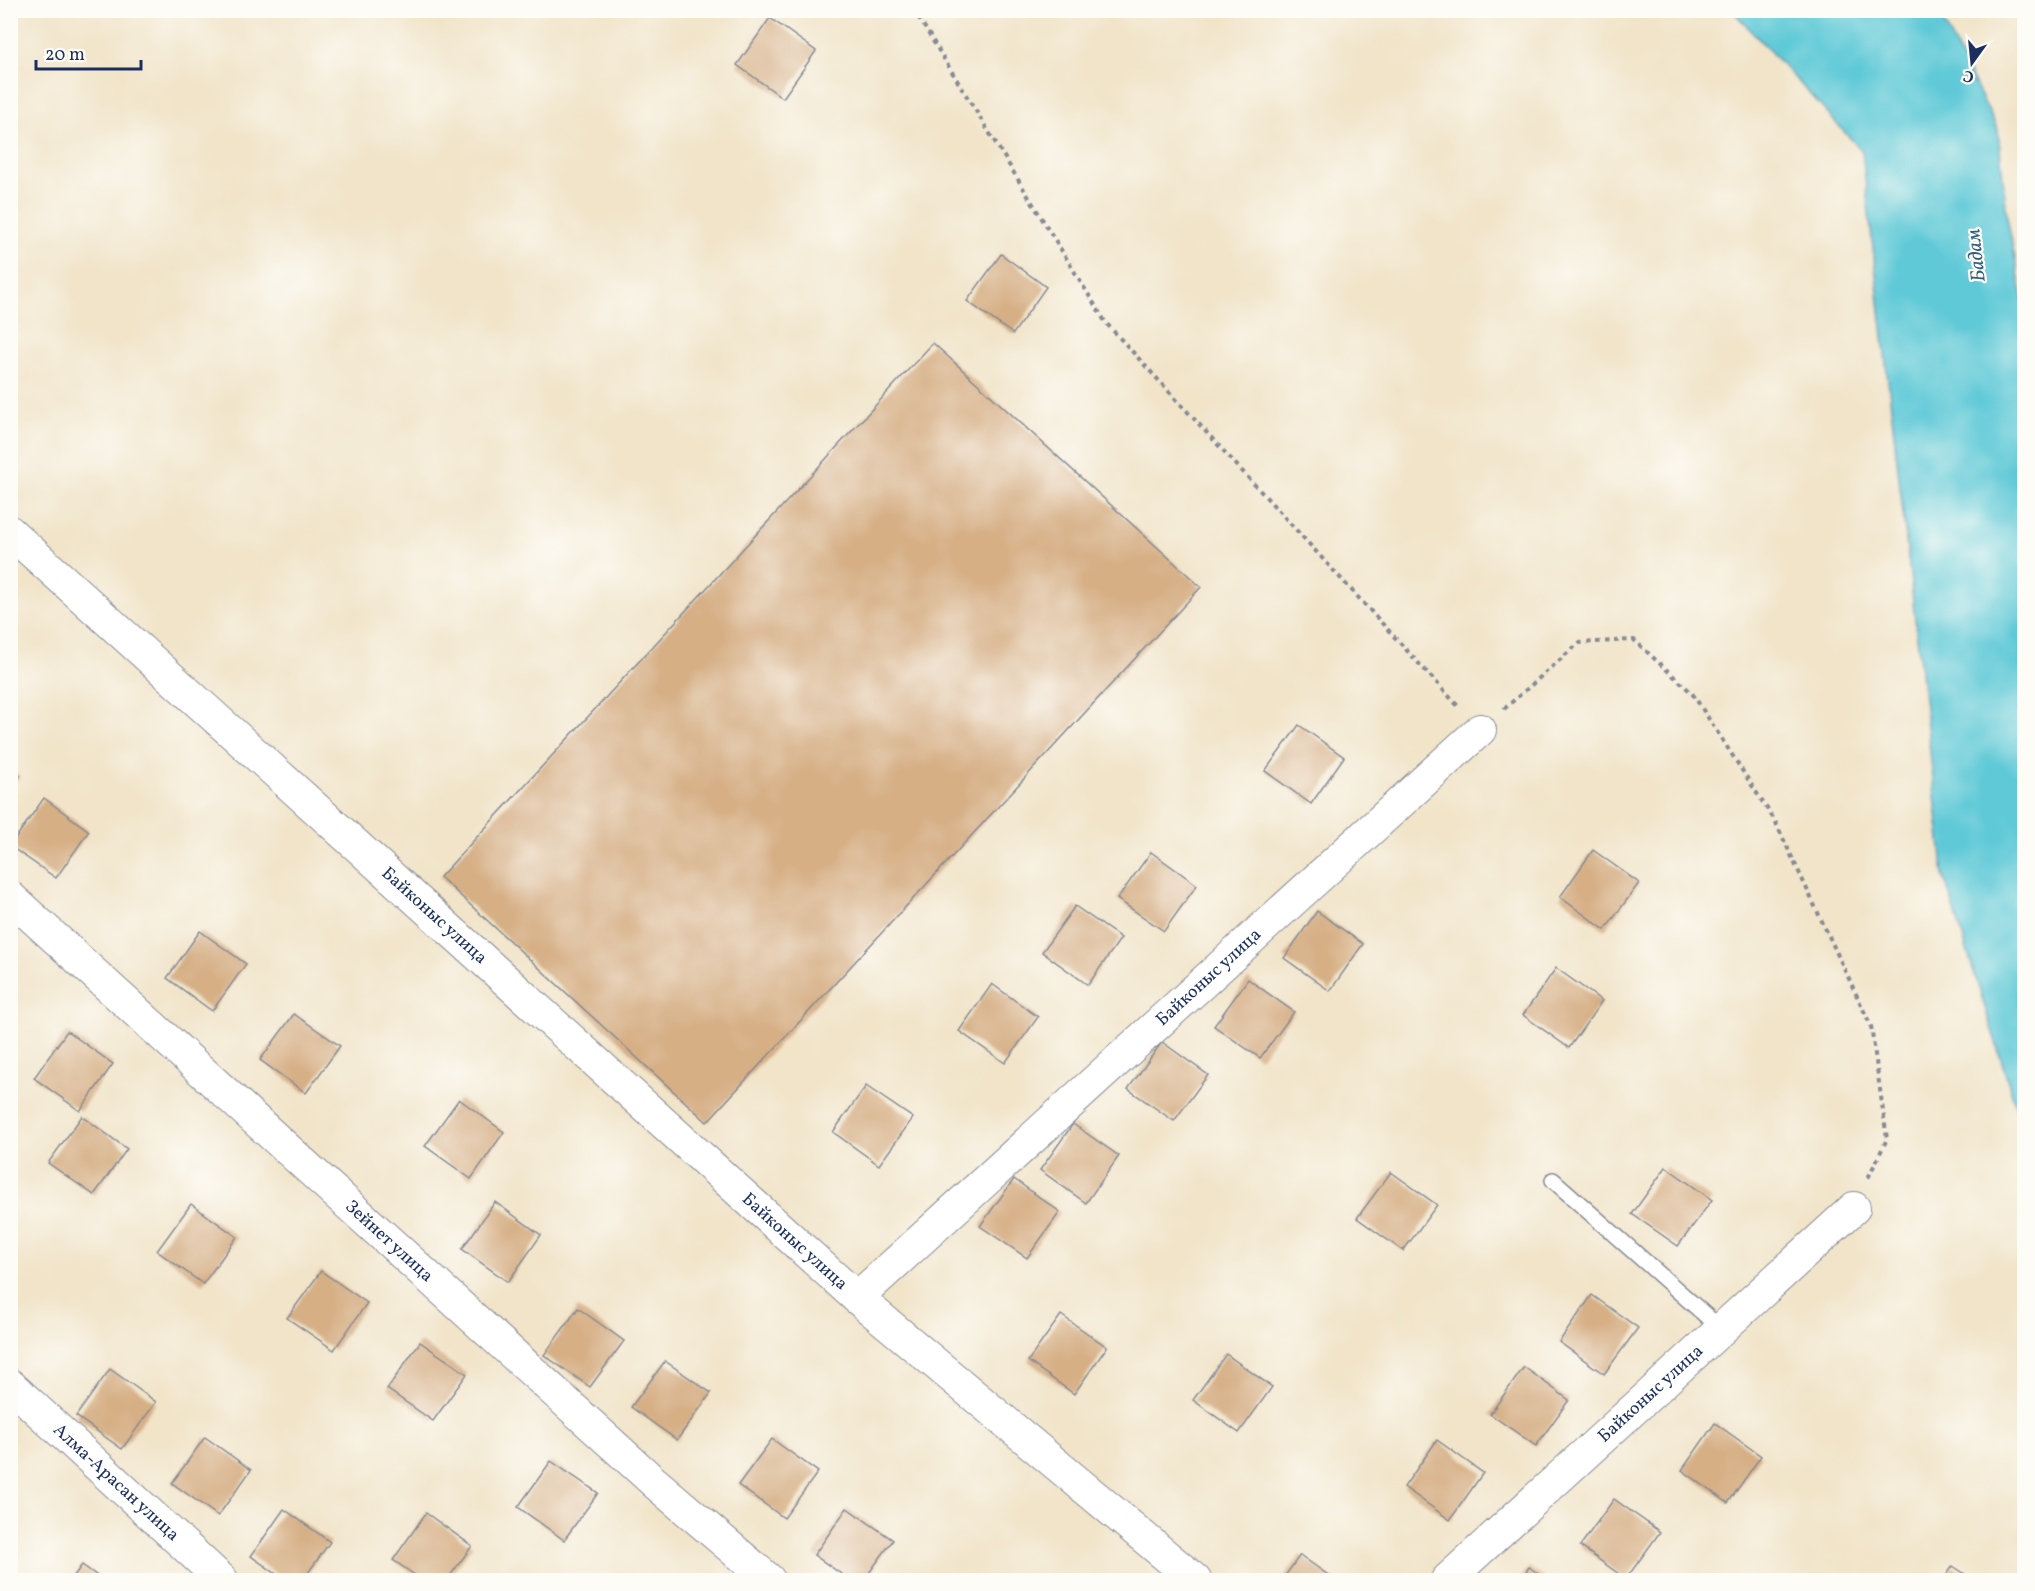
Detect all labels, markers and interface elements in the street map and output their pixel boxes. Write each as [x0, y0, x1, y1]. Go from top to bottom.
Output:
scale bar [36, 33, 141, 71]
north arrow [1942, 33, 2002, 93]
text: 20 m [45, 43, 85, 68]
text: С [1961, 64, 1976, 88]
water label: Бадам [1960, 227, 1994, 283]
street label: Байконыс улица [376, 861, 493, 970]
street label: Байконыс улица [1150, 923, 1267, 1032]
street label: Байконыс улица [736, 1187, 853, 1296]
street label: Зейнет улица [339, 1195, 439, 1288]
street label: Байконыс улица [1593, 1339, 1709, 1449]
street label: Алма-Арасан улица [47, 1418, 185, 1547]

